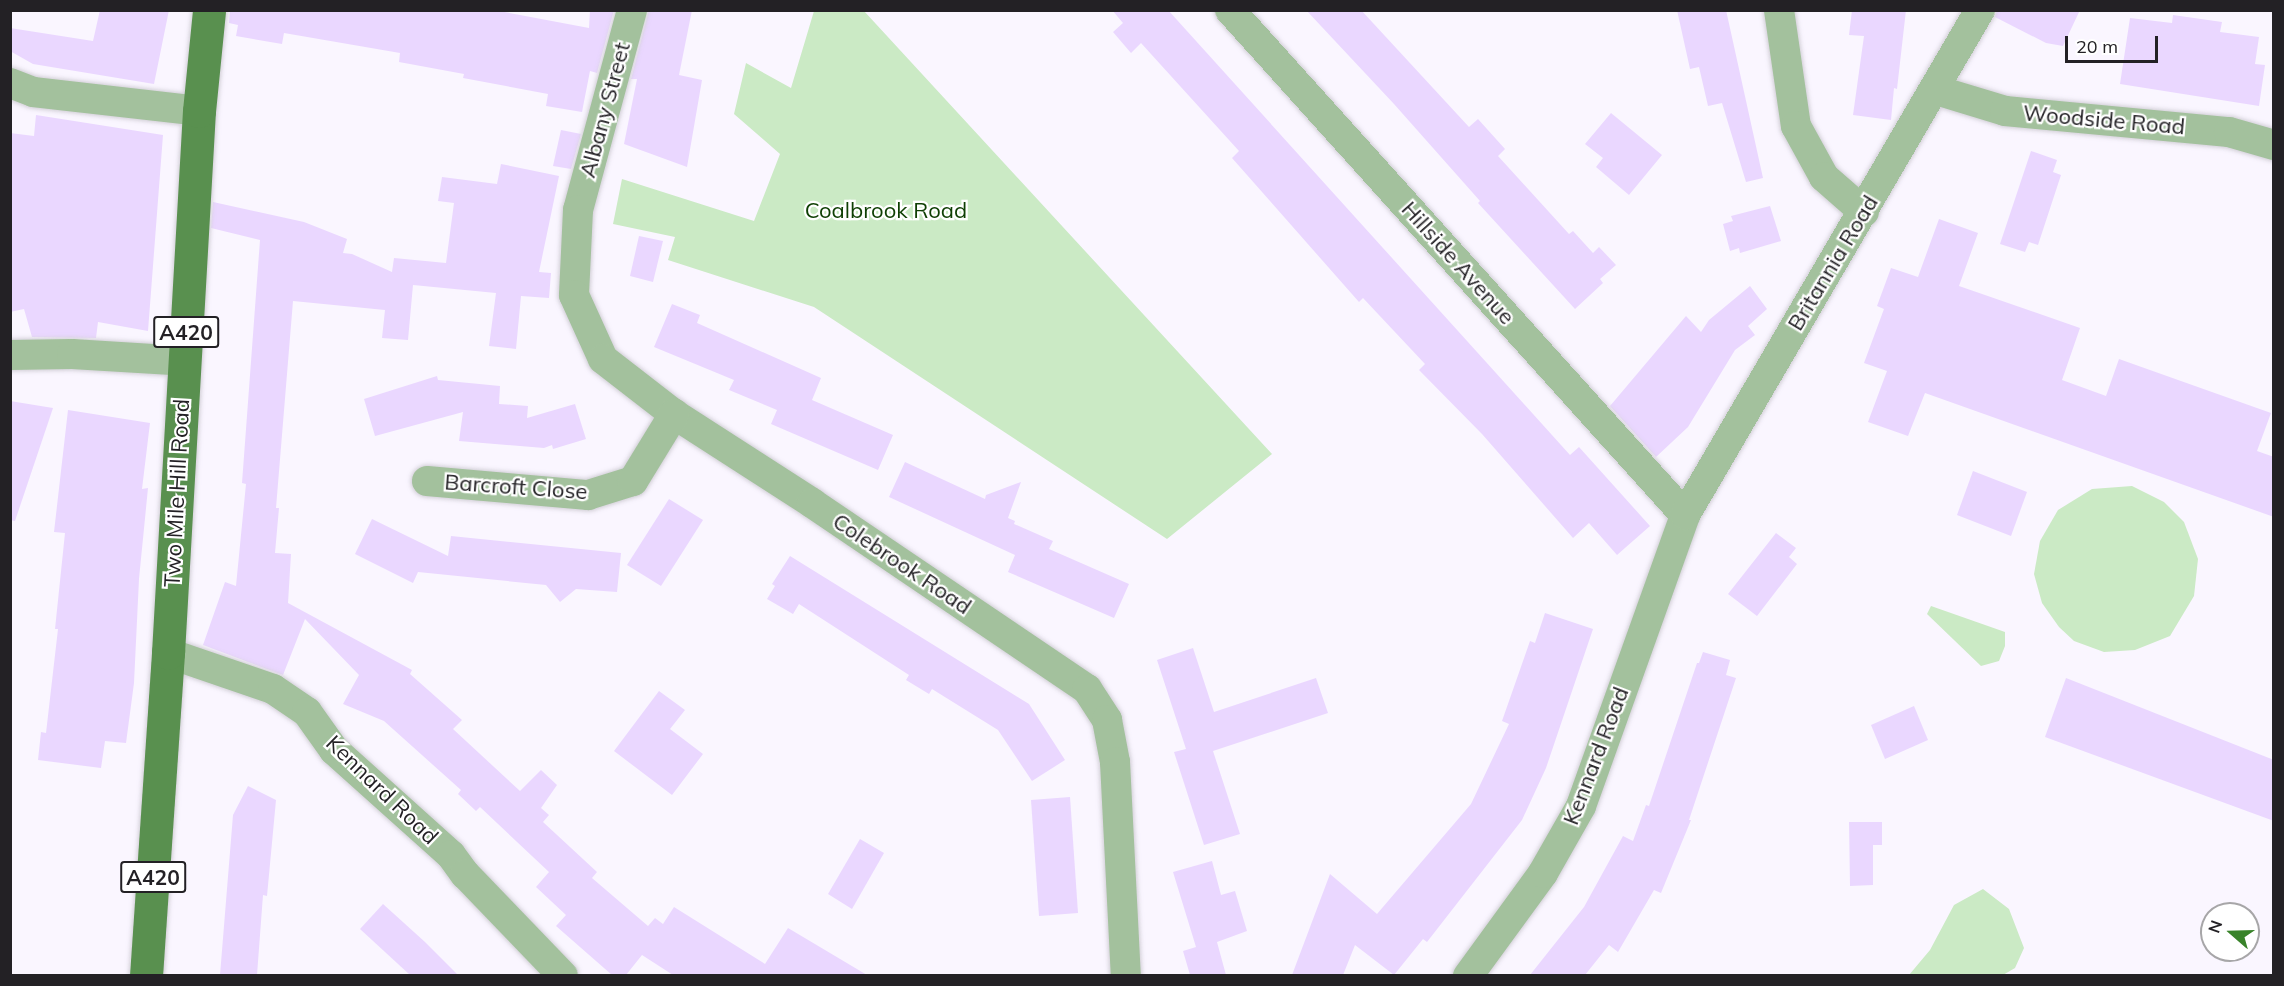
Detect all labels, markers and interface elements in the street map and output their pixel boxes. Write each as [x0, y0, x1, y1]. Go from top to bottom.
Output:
scale bar [2068, 24, 2161, 62]
text: 20 m [2076, 35, 2118, 58]
street label: Albany Street [574, 40, 636, 180]
street label: Woodside Road [2022, 100, 2186, 140]
street label: Britannia Road [1782, 191, 1884, 335]
street label: Hillside Avenue [1396, 196, 1520, 330]
park label: Coalbrook Road [805, 198, 967, 224]
road number: A420 [153, 314, 219, 350]
street label: Two Mile Hill Road [159, 398, 195, 588]
street label: Barcroft Close [444, 469, 588, 505]
street label: Colebrook Road [828, 508, 976, 620]
street label: Kennard Road [1558, 683, 1634, 829]
street label: Kennard Road [321, 730, 443, 850]
road number: A420 [120, 859, 186, 895]
north arrow [2200, 902, 2260, 962]
text: N [2203, 917, 2226, 936]

